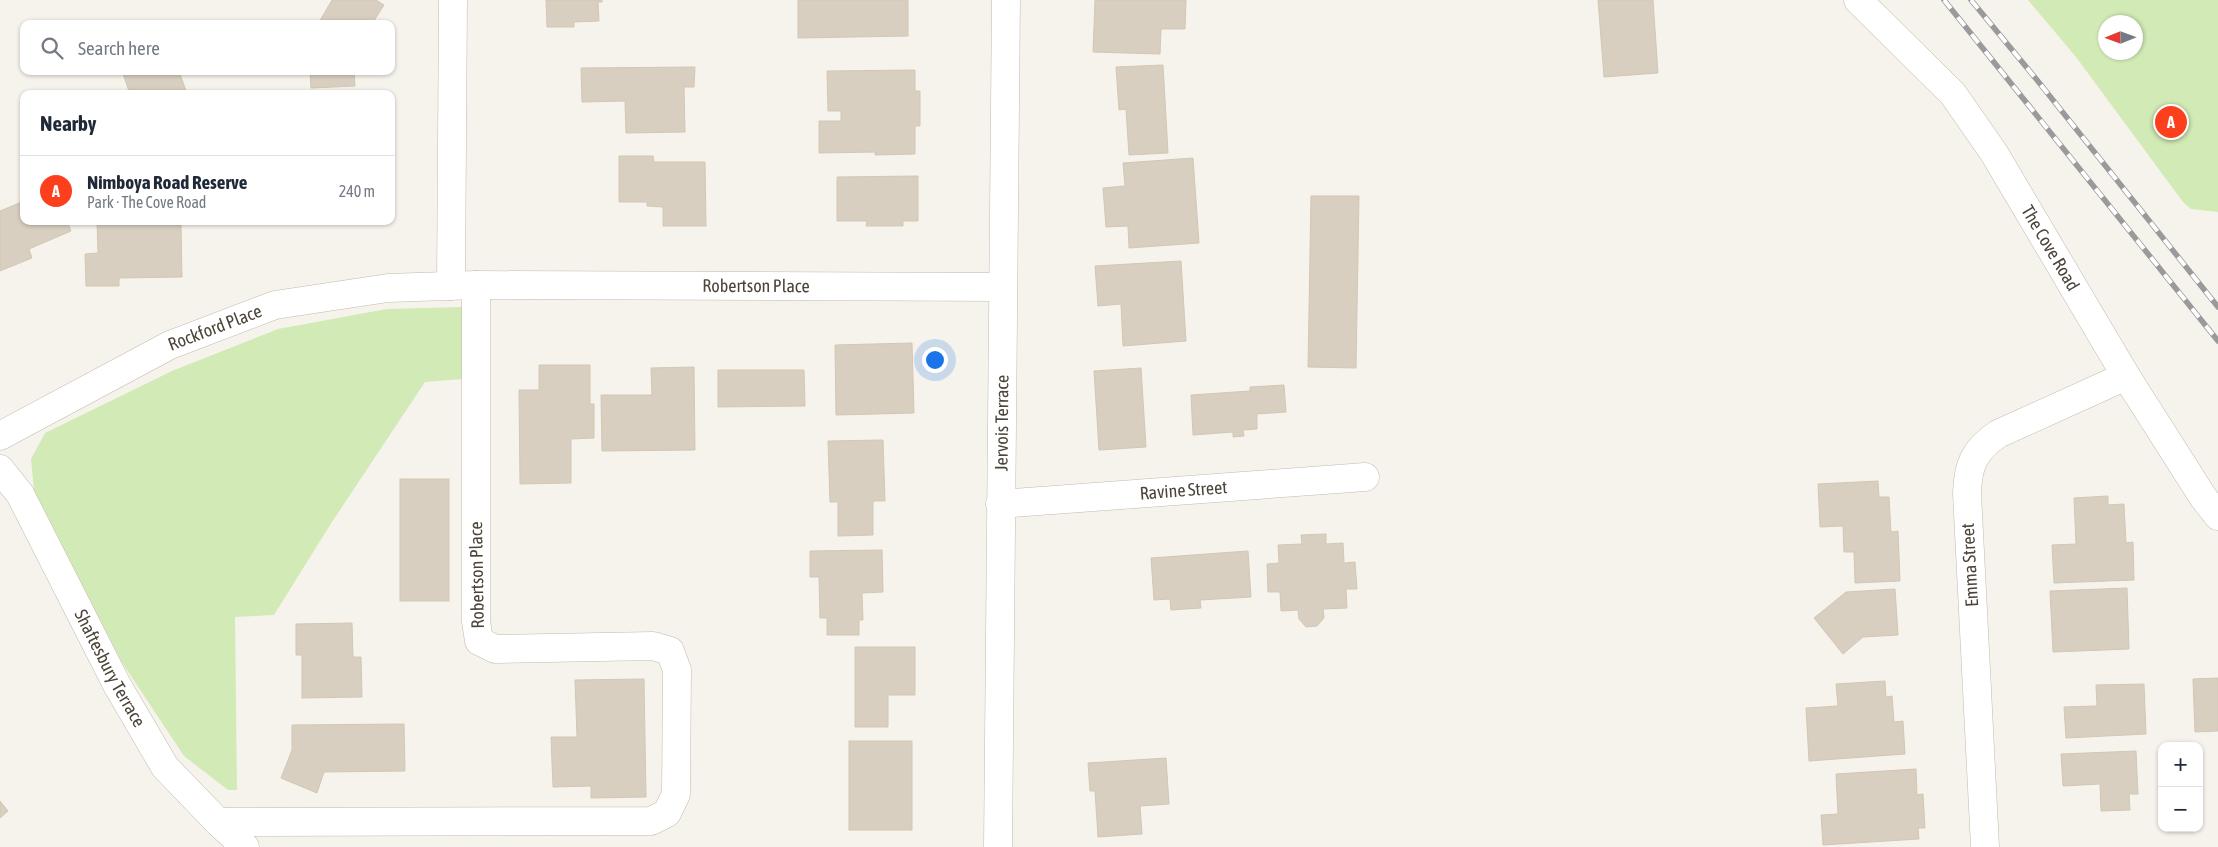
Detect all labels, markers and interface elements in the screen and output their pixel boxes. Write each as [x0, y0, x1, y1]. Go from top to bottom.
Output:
north arrow [2098, 15, 2143, 60]
search box [20, 20, 395, 75]
icon: search [38, 34, 66, 62]
text: Search here [78, 37, 160, 59]
pin: A [2155, 103, 2187, 141]
text: Nearby [40, 111, 96, 135]
text: Nimboya Road Reserve [87, 171, 247, 193]
text: A [52, 182, 60, 200]
text: 240 m [339, 182, 375, 200]
text: Park · The Cove Road [87, 193, 206, 211]
street label: The Cove Road [2017, 201, 2084, 294]
street label: Robertson Place [702, 275, 810, 296]
street label: Rockford Place [165, 300, 265, 355]
your location [922, 347, 948, 373]
street label: Jervois Terrace [991, 375, 1012, 471]
street label: Ravine Street [1139, 476, 1228, 504]
street label: Robertson Place [465, 521, 488, 629]
street label: Emma Street [1957, 523, 1982, 607]
street label: Shaftesbury Terrace [70, 606, 150, 730]
map controls [2158, 742, 2203, 832]
button: + [2158, 742, 2203, 787]
button: − [2158, 787, 2203, 832]

